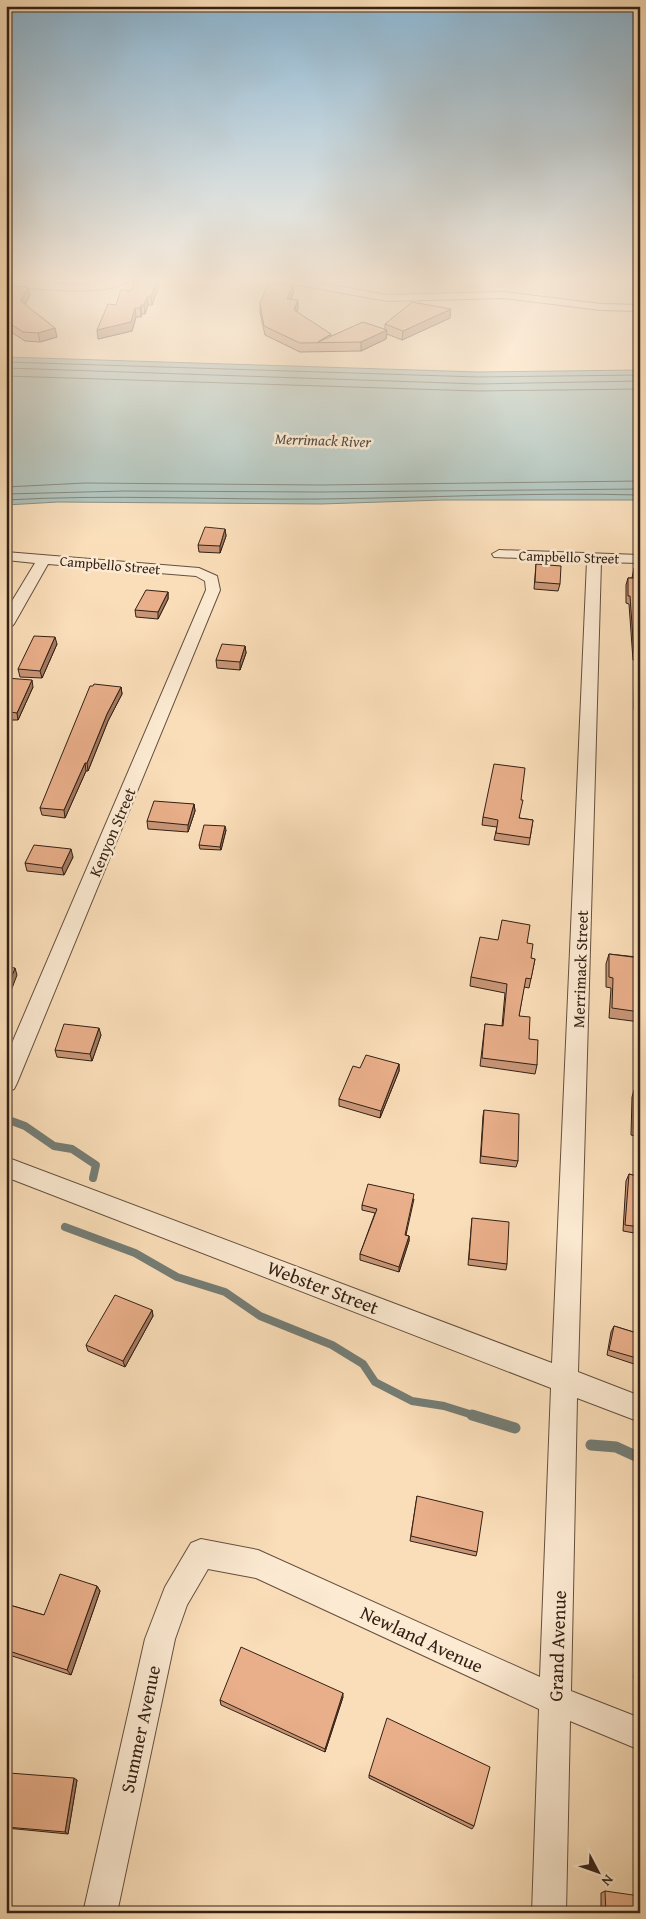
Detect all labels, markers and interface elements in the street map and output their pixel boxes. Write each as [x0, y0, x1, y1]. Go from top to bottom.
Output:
water label: Merrimack River [275, 428, 372, 452]
street label: Campbello Street [518, 545, 620, 569]
street label: Campbello Street [59, 551, 161, 579]
street label: Kenyon Street [82, 783, 142, 880]
street label: Merrimack Street [566, 909, 594, 1028]
street label: Webster Street [263, 1253, 383, 1321]
street label: Grand Avenue [541, 1590, 573, 1702]
street label: Newland Avenue [356, 1598, 488, 1680]
street label: Summer Avenue [113, 1662, 167, 1795]
north arrow [574, 1846, 624, 1896]
text: N [597, 1870, 618, 1891]

